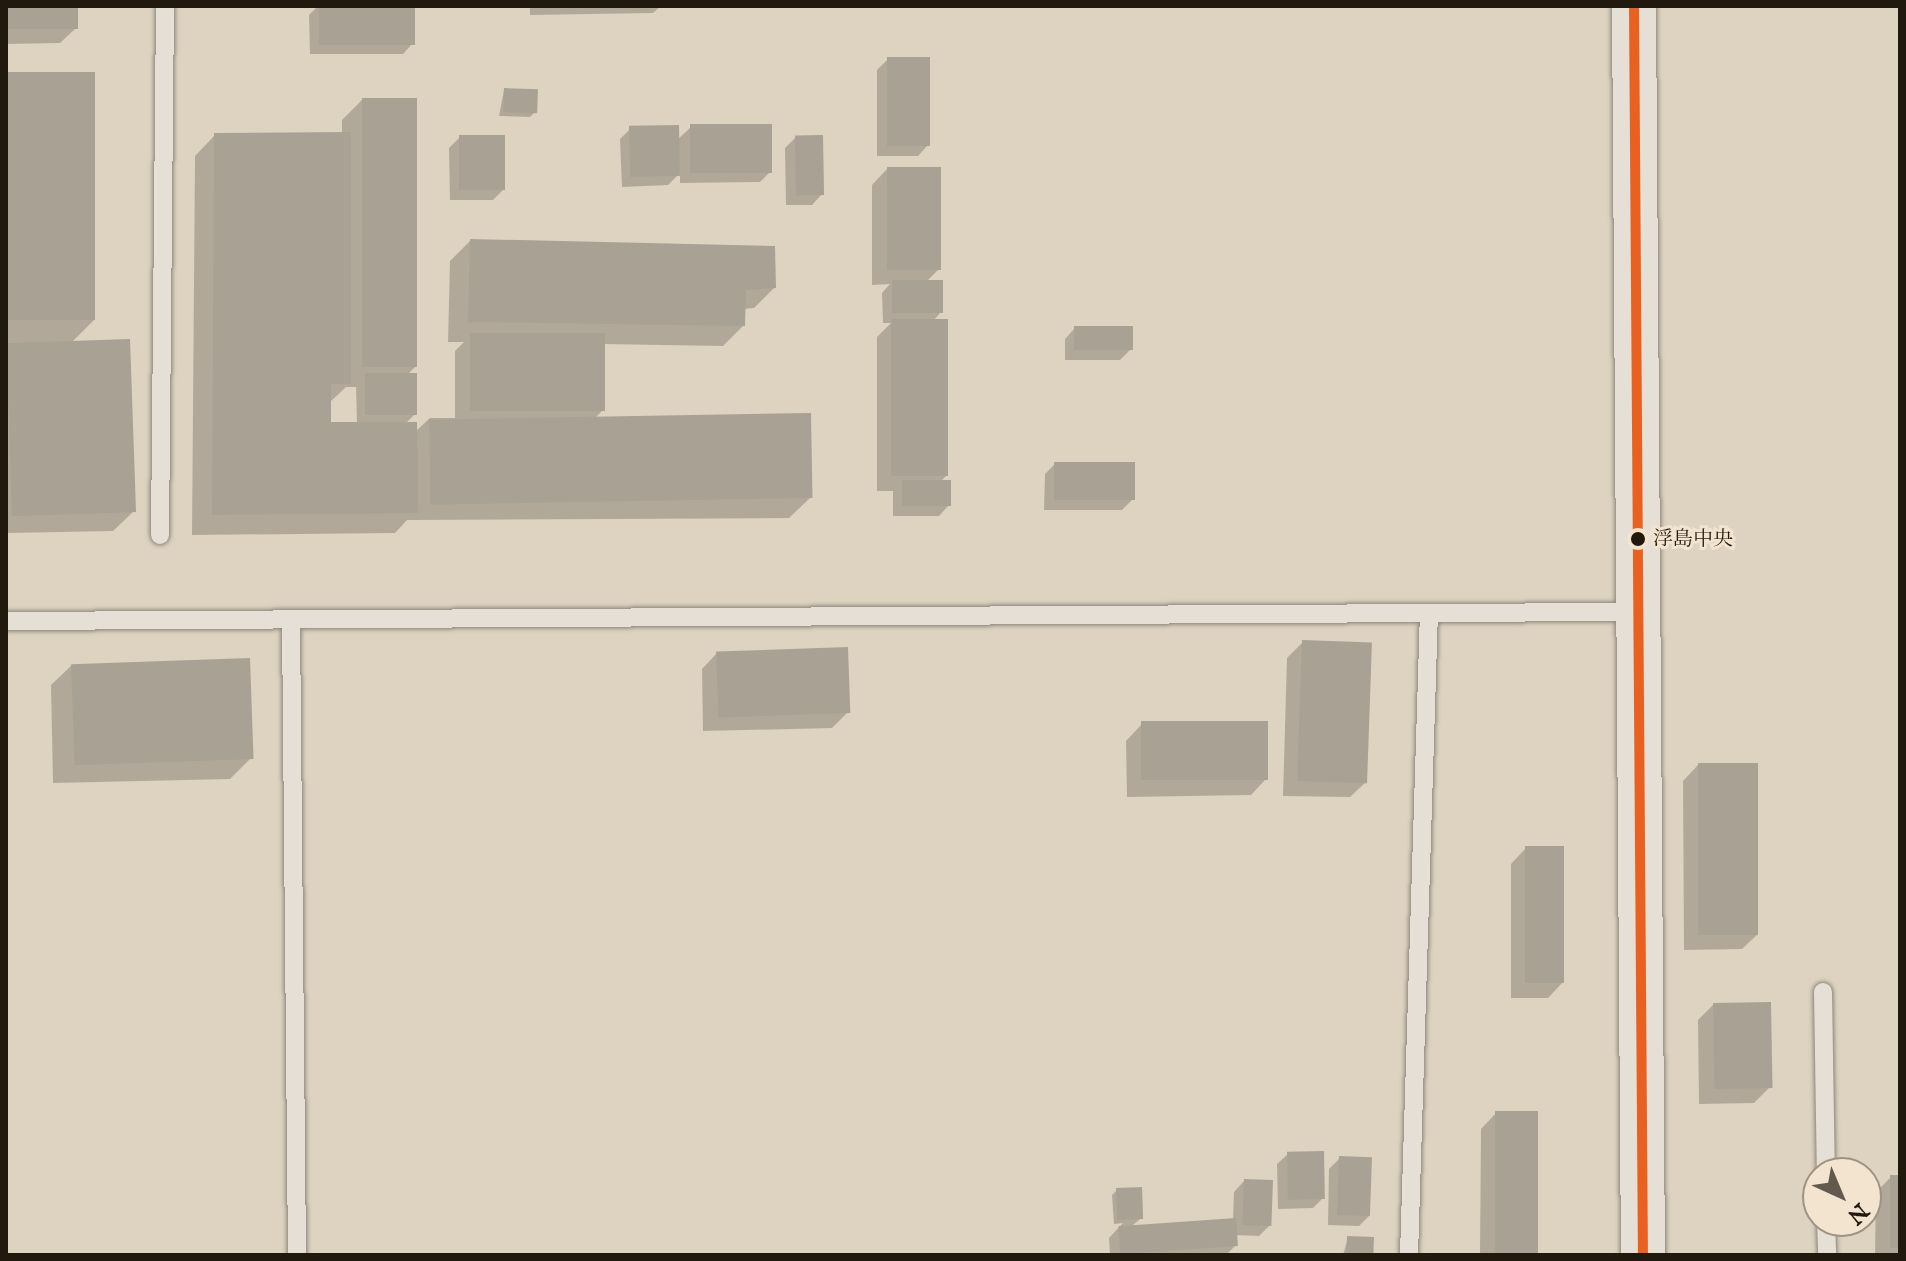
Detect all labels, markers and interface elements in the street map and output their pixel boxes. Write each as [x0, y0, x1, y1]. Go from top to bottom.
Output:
place label: 浮島中央 [1653, 527, 1733, 551]
marker: 浮島中央 [1630, 531, 1646, 547]
north arrow [1802, 1157, 1882, 1237]
text: N [1841, 1196, 1874, 1230]

